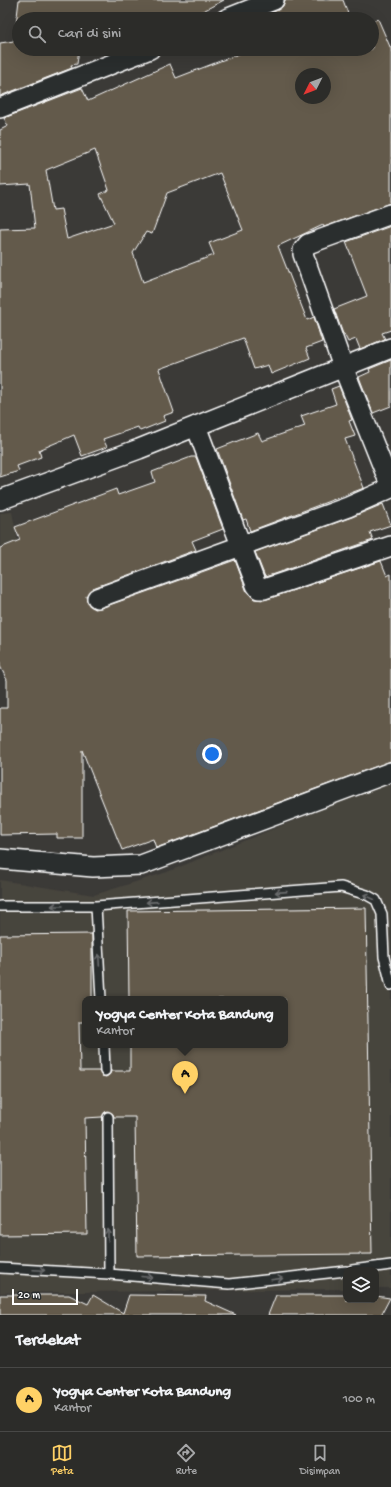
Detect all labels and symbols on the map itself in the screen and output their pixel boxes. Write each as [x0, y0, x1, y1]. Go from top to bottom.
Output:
north arrow [295, 68, 331, 104]
your location [202, 744, 222, 764]
one-way arrow [275, 889, 288, 896]
one-way arrow [363, 893, 375, 900]
one-way arrow [146, 898, 159, 905]
one-way arrow [51, 902, 64, 910]
one-way arrow [96, 954, 103, 967]
pin: A [172, 1061, 198, 1094]
one-way arrow [105, 1229, 112, 1242]
one-way arrow [32, 1267, 45, 1274]
one-way arrow [140, 1274, 153, 1281]
one-way arrow [270, 1275, 283, 1282]
scale bar [12, 1287, 78, 1306]

